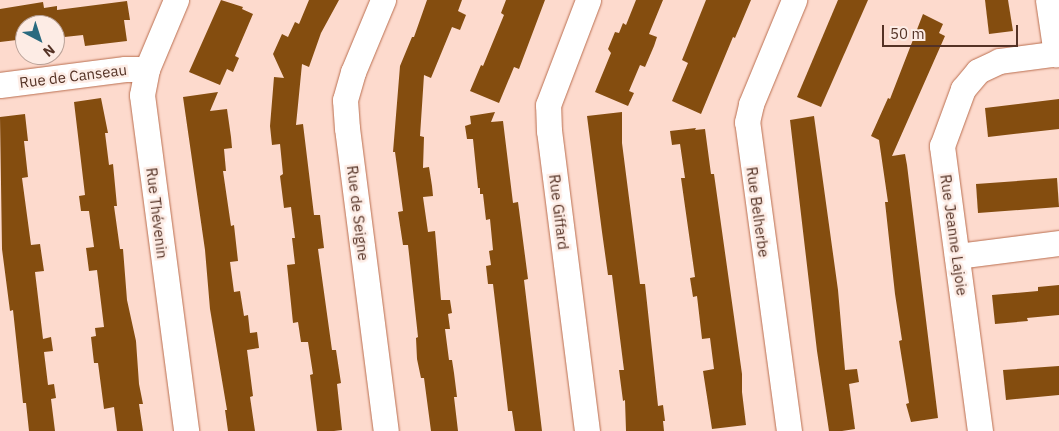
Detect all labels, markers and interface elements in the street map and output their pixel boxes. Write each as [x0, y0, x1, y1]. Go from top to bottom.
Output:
north arrow [15, 15, 65, 65]
scale bar [884, 15, 1020, 47]
text: 50 m [890, 24, 925, 43]
text: N [39, 41, 59, 61]
street label: Rue de Canseau [18, 60, 128, 92]
street label: Rue de Seigne [343, 164, 373, 262]
street label: Rue Belherbe [743, 166, 773, 258]
street label: Rue Thévenin [142, 167, 172, 259]
street label: Rue Giffard [545, 173, 573, 251]
street label: Rue Jeanne Lajoie [937, 173, 971, 297]

